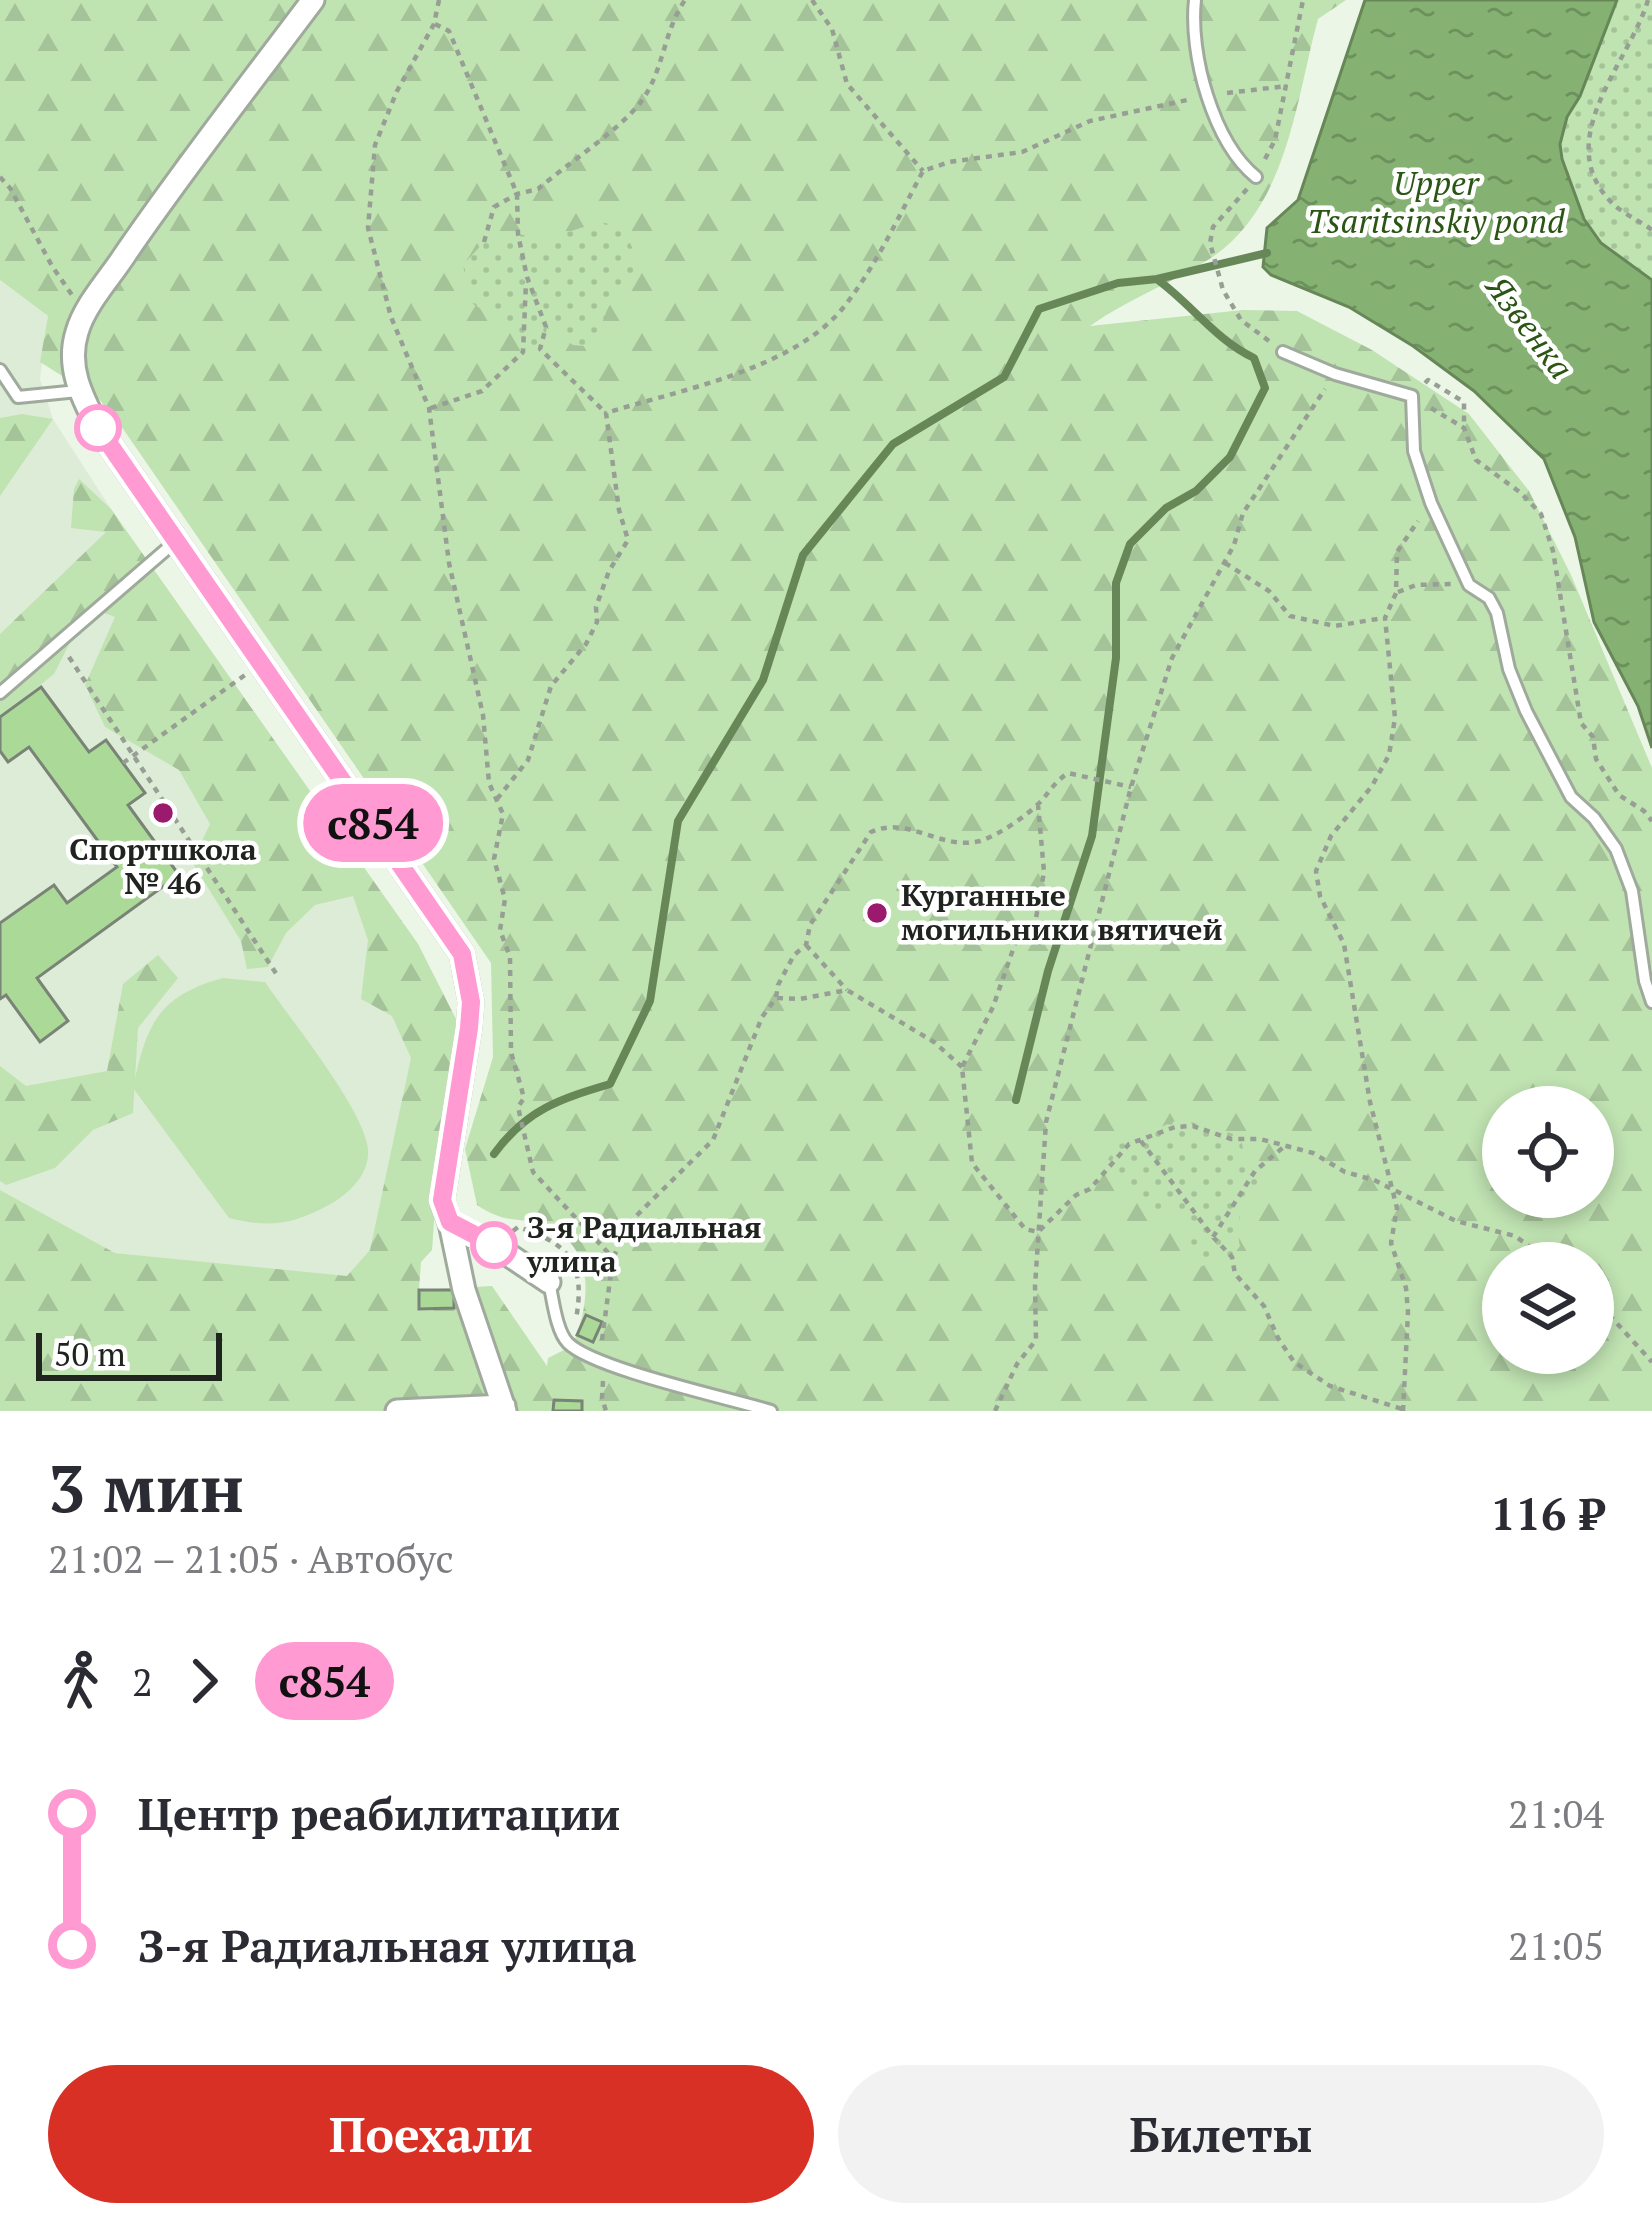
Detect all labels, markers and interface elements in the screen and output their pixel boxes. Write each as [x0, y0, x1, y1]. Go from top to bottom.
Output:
water label: Upper Tsaritsinskiy pond [1307, 161, 1566, 242]
water label: Язвенка [1476, 265, 1583, 387]
unlabelled marker [76, 406, 120, 450]
line badge: с854 [289, 784, 457, 862]
text: с854 [327, 795, 419, 851]
marker: Спортшкола № 46 [150, 800, 176, 826]
place label: Спортшкола № 46 [69, 829, 257, 903]
place label: Курганные могильники вятичей [901, 875, 1223, 949]
marker: Курганные могильники вятичей [864, 900, 890, 926]
map controls [1482, 1086, 1614, 1374]
button: locate [1482, 1086, 1614, 1218]
place label: З-я Радиальная улица [526, 1207, 762, 1281]
marker: З-я Радиальная улица [472, 1223, 516, 1267]
button: layers [1482, 1242, 1614, 1374]
scale bar [36, 1327, 222, 1380]
text: 50 m [54, 1332, 126, 1375]
text: 3 мин [48, 1443, 244, 1531]
text: 116 ₽ [1490, 1483, 1604, 1543]
text: 21:02 – 21:05 · Автобус [48, 1532, 454, 1584]
icon: walk [48, 1648, 114, 1714]
icon: forward [171, 1648, 237, 1714]
text: с854 [279, 1653, 370, 1709]
text: 2 [132, 1655, 153, 1707]
text: Центр реабилитации [138, 1783, 620, 1843]
text: 21:04 [1508, 1787, 1604, 1839]
text: З-я Радиальная улица [138, 1915, 637, 1975]
text: 21:05 [1508, 1919, 1604, 1971]
button: Поехали [48, 2065, 814, 2203]
button: Билеты [838, 2065, 1604, 2203]

